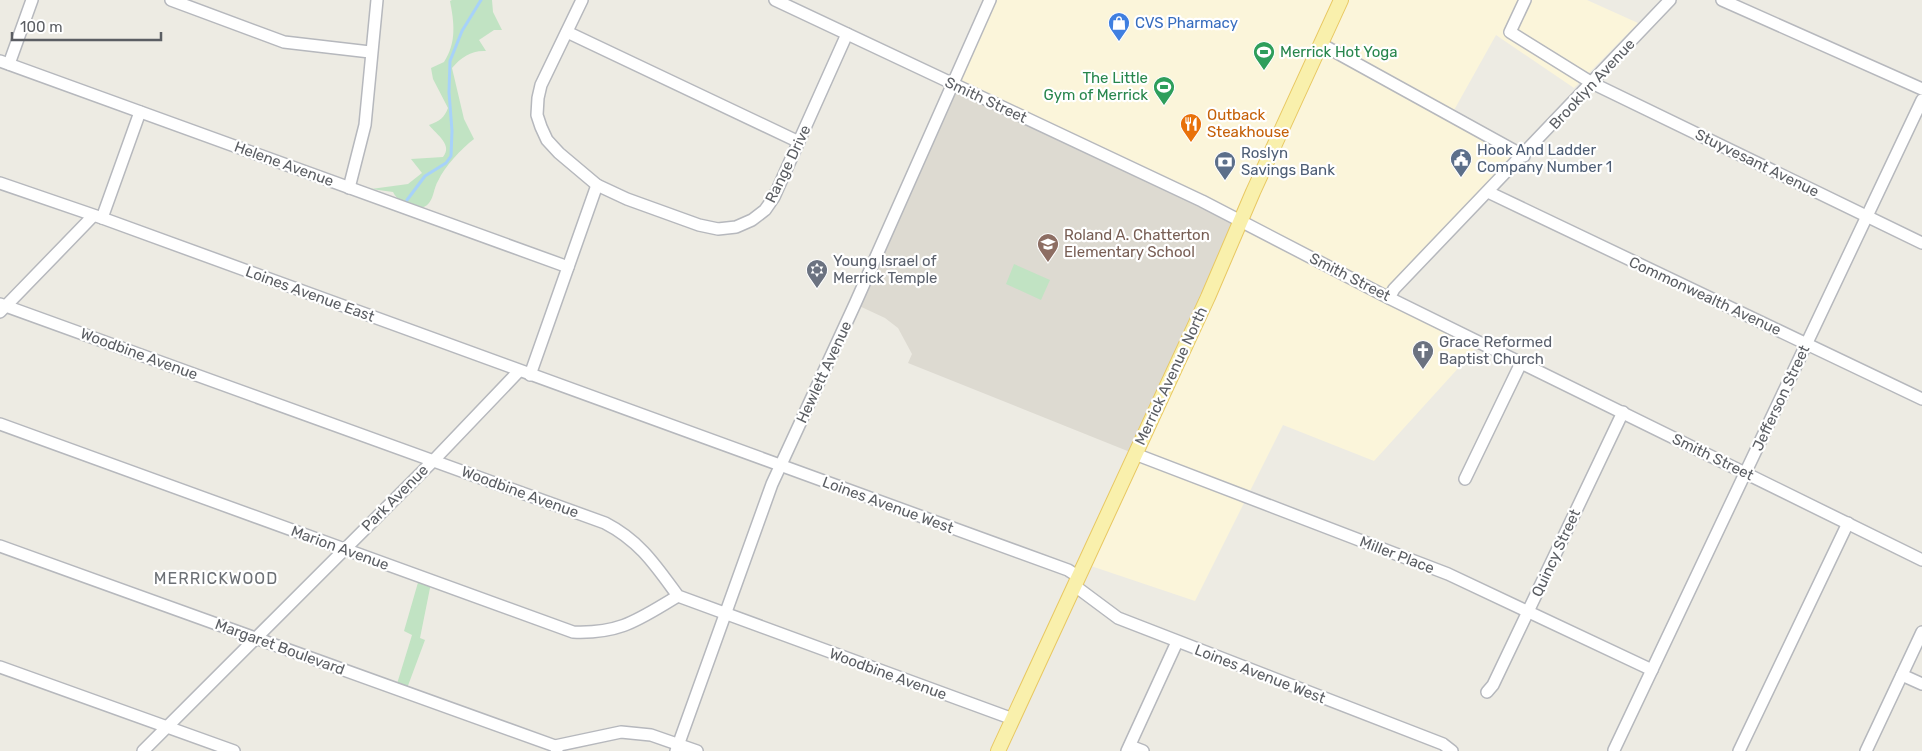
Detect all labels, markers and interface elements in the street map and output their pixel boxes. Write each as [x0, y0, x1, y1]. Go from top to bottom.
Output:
scale bar [12, 10, 161, 42]
shop icon: CVS Pharmacy [1107, 11, 1131, 42]
place label: CVS Pharmacy [1135, 14, 1238, 32]
text: 100 m [20, 18, 62, 36]
street label: Brooklyn Avenue [1545, 35, 1639, 133]
sports icon: Merrick Hot Yoga [1252, 40, 1276, 71]
place label: Merrick Hot Yoga [1280, 43, 1398, 61]
place label: The Little Gym of Merrick [1044, 69, 1148, 104]
street label: Smith Street [942, 73, 1030, 127]
sports icon: The Little Gym of Merrick [1152, 75, 1176, 106]
place label: Outback Steakhouse [1207, 106, 1289, 141]
restaurant icon: Outback Steakhouse [1179, 112, 1203, 143]
street label: Range Drive [761, 122, 815, 206]
street label: Stuyvesant Avenue [1692, 125, 1822, 201]
street label: Helene Avenue [232, 138, 336, 190]
place label: Hook And Ladder Company Number 1 [1477, 141, 1612, 176]
place label: Roslyn Savings Bank [1241, 144, 1335, 179]
public building icon: Hook And Ladder Company Number 1 [1449, 147, 1473, 178]
bank icon: Roslyn Savings Bank [1213, 150, 1237, 181]
place label: Roland A. Chatterton Elementary School [1064, 226, 1210, 261]
school or university icon: Roland A. Chatterton Elementary School [1036, 232, 1060, 263]
street label: Smith Street [1307, 249, 1394, 305]
place label: Young Israel of Merrick Temple [833, 252, 937, 287]
street label: Commonwealth Avenue [1626, 253, 1784, 339]
synagogue icon: Young Israel of Merrick Temple [805, 258, 829, 289]
street label: Loines Avenue East [243, 262, 377, 326]
street label: Merrick Avenue North [1131, 304, 1211, 448]
street label: Hewlett Avenue [792, 318, 856, 426]
street label: Woodbine Avenue [78, 324, 200, 384]
place label: Grace Reformed Baptist Church [1439, 333, 1552, 368]
church icon: Grace Reformed Baptist Church [1411, 339, 1435, 370]
street label: Jefferson Street [1749, 342, 1813, 454]
street label: Smith Street [1669, 430, 1757, 485]
street label: Park Avenue [358, 461, 432, 535]
street label: Woodbine Avenue [459, 462, 581, 522]
street label: Loines Avenue West [820, 473, 956, 537]
street label: Quincy Street [1528, 506, 1584, 600]
street label: Marion Avenue [289, 522, 391, 574]
street label: Miller Place [1357, 533, 1437, 577]
district label: MERRICKWOOD [154, 569, 278, 588]
street label: Margaret Boulevard [213, 615, 347, 679]
street label: Loines Avenue West [1192, 641, 1328, 707]
street label: Woodbine Avenue [827, 644, 949, 704]

